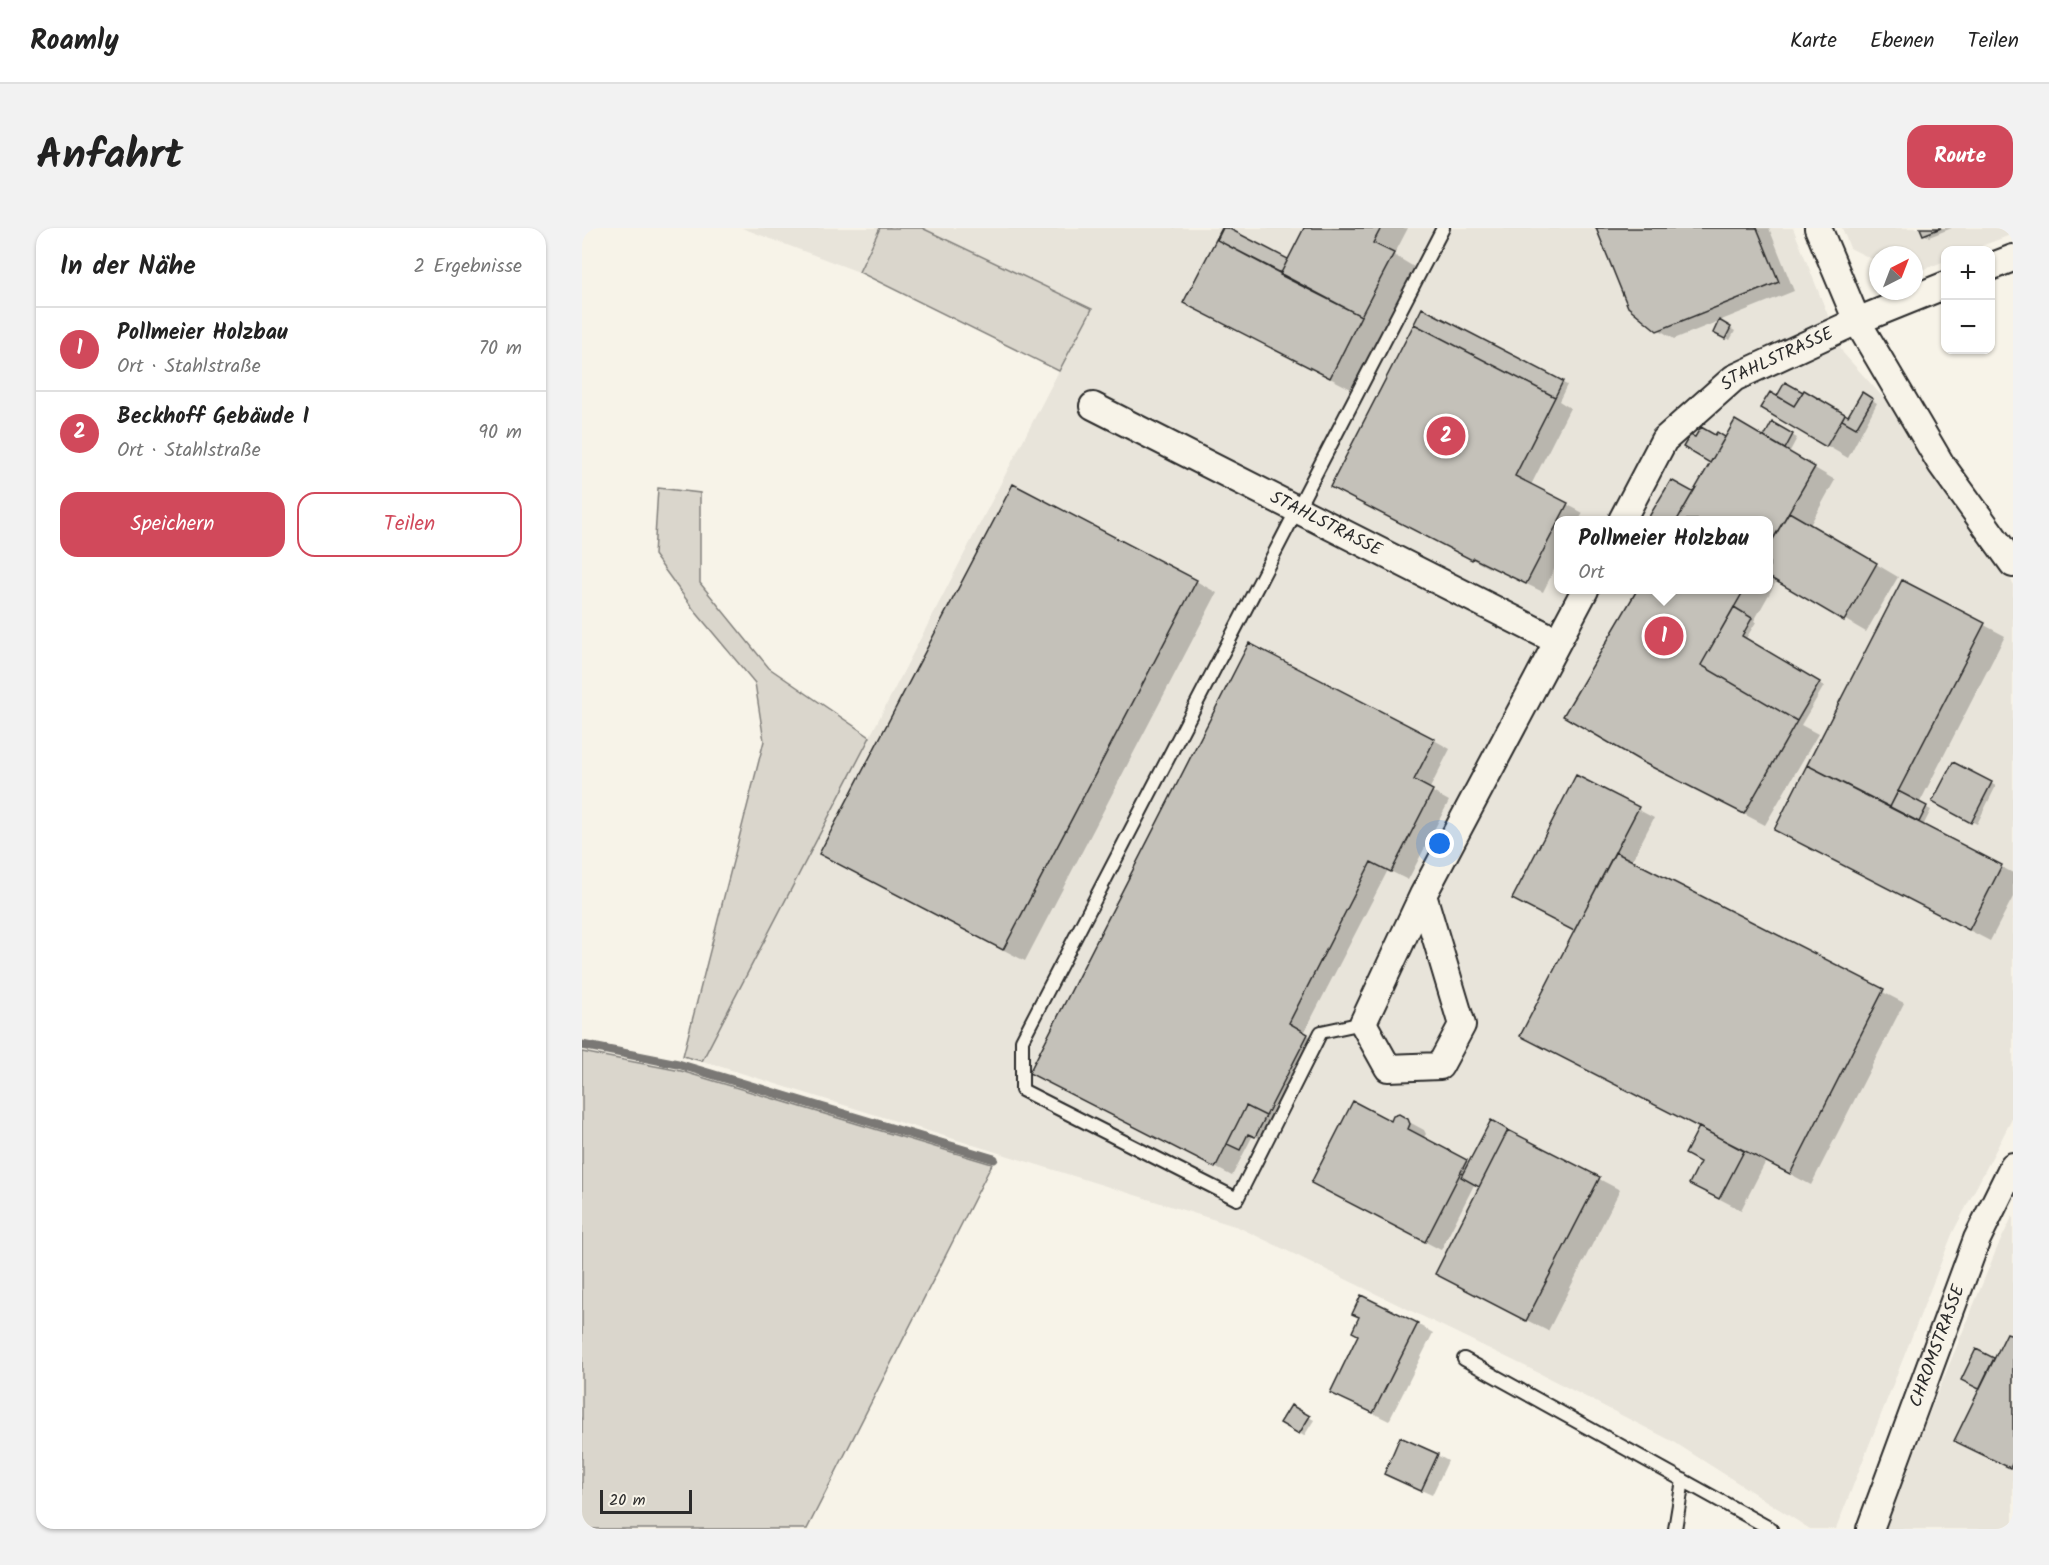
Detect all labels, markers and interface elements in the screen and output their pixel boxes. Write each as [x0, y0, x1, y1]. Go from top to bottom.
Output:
text: Roamly [30, 19, 119, 64]
text: Karte [1790, 25, 1837, 58]
text: Ebenen [1870, 25, 1935, 58]
text: Teilen [1968, 25, 2019, 58]
text: Anfahrt [36, 123, 183, 190]
button: Route [1907, 125, 2013, 188]
text: In der Nähe [60, 246, 196, 288]
north arrow [1869, 246, 1923, 300]
map controls [1941, 246, 1995, 354]
button: + [1941, 246, 1995, 300]
text: 2 Ergebnisse [414, 251, 522, 283]
button: − [1941, 300, 1995, 354]
text: Pollmeier Holzbau [117, 316, 288, 351]
street label: STAHLSTRASSE [1714, 319, 1839, 398]
text: 1 [76, 333, 83, 365]
text: 70 m [479, 333, 522, 365]
text: Ort · Stahlstraße [117, 351, 261, 383]
text: Beckhoff Gebäude I [117, 400, 309, 435]
pin: 2 [1426, 414, 1466, 458]
text: 2 [74, 417, 85, 449]
text: 90 m [478, 417, 522, 449]
text: Ort · Stahlstraße [117, 435, 261, 467]
street label: STAHLSTRASSE [1265, 483, 1387, 565]
button: Speichern [60, 492, 285, 557]
button: Teilen [297, 492, 522, 557]
popup [1554, 516, 1773, 594]
text: Pollmeier Holzbau [1578, 522, 1749, 557]
text: Ort [1578, 557, 1605, 589]
pin: 1 [1644, 614, 1684, 658]
your location [1425, 829, 1454, 858]
street label: CHROMSTRASSE [1902, 1280, 1974, 1412]
scale bar [600, 1487, 692, 1514]
text: 20 m [609, 1488, 645, 1513]

